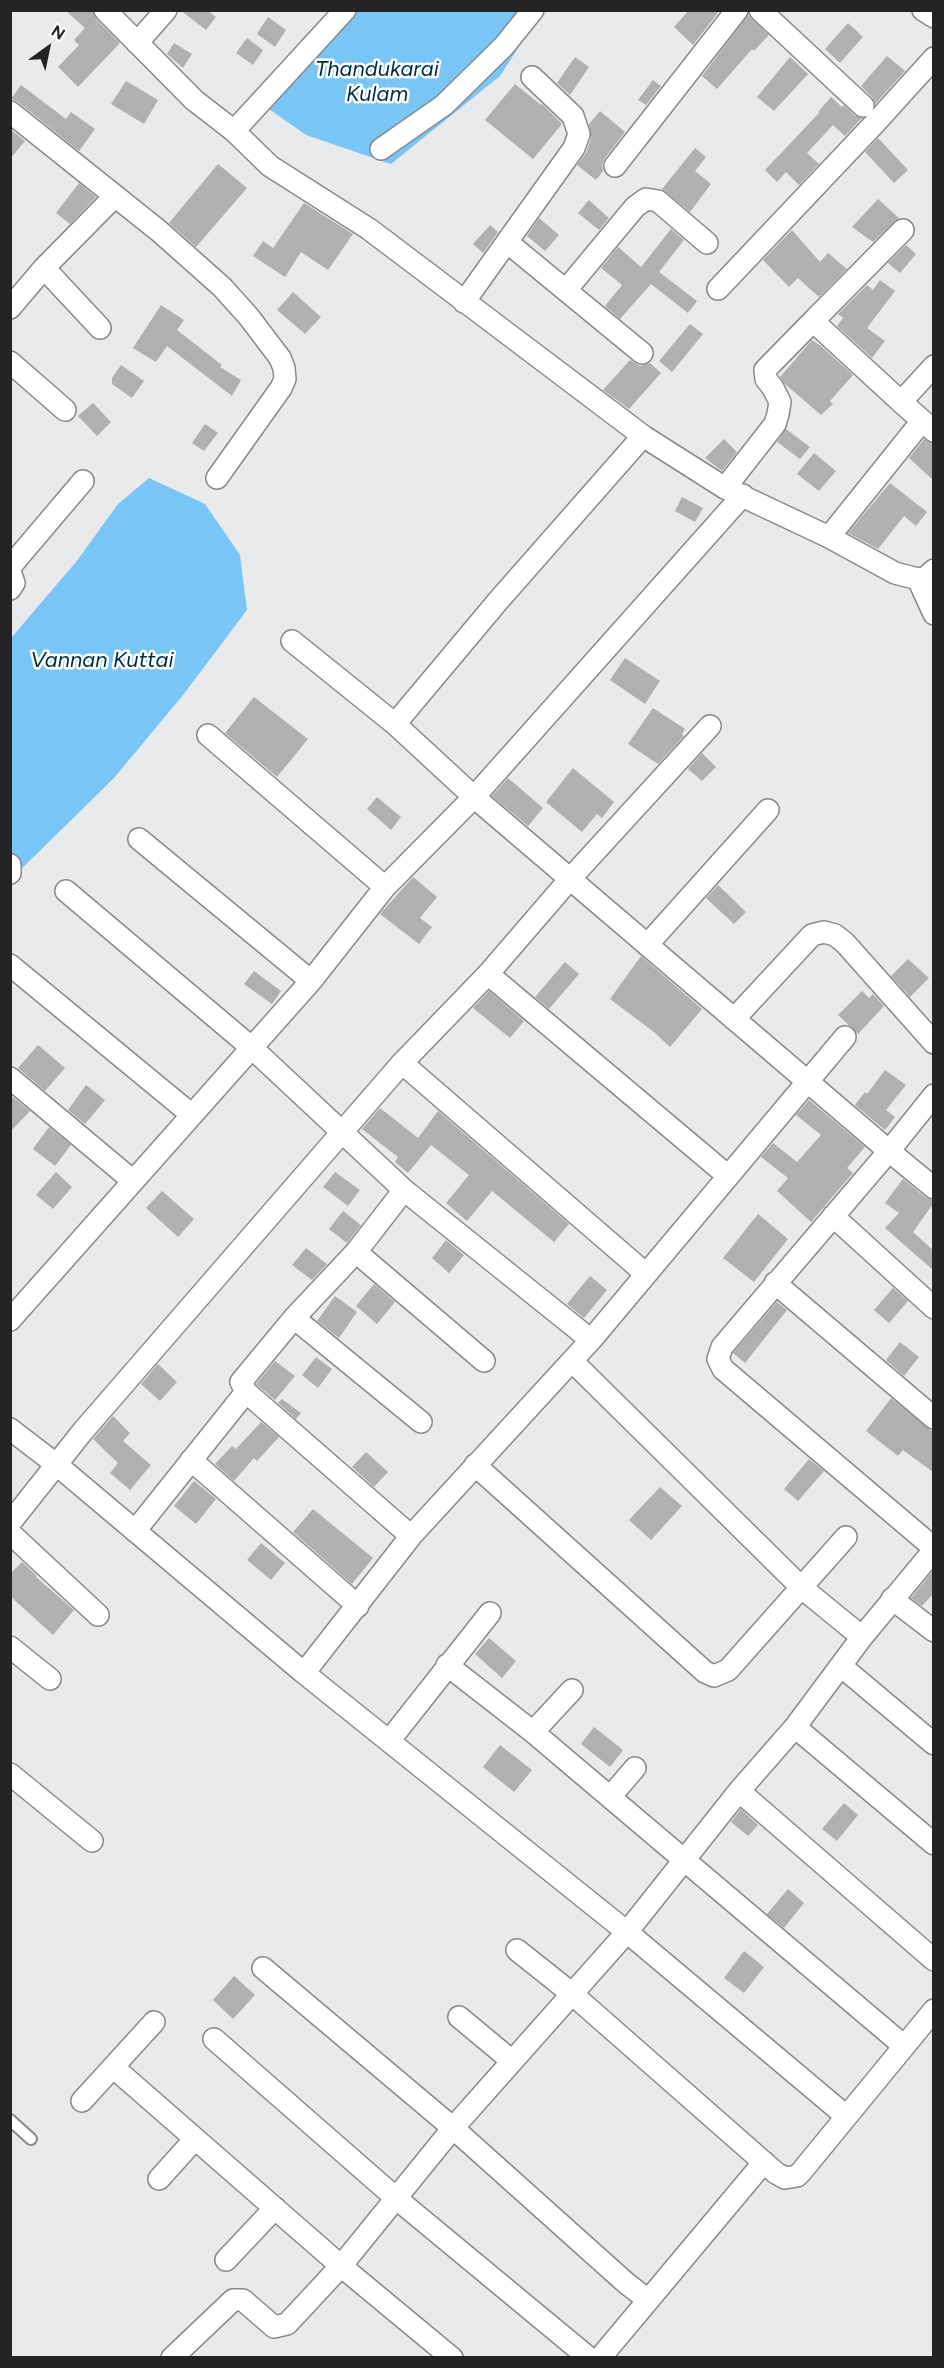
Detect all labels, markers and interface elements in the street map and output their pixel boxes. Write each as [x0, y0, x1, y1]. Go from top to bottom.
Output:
north arrow [18, 18, 78, 78]
text: N [48, 21, 68, 44]
water label: Thandukarai Kulam [315, 57, 439, 108]
water label: Vannan Kuttai [30, 648, 174, 674]

